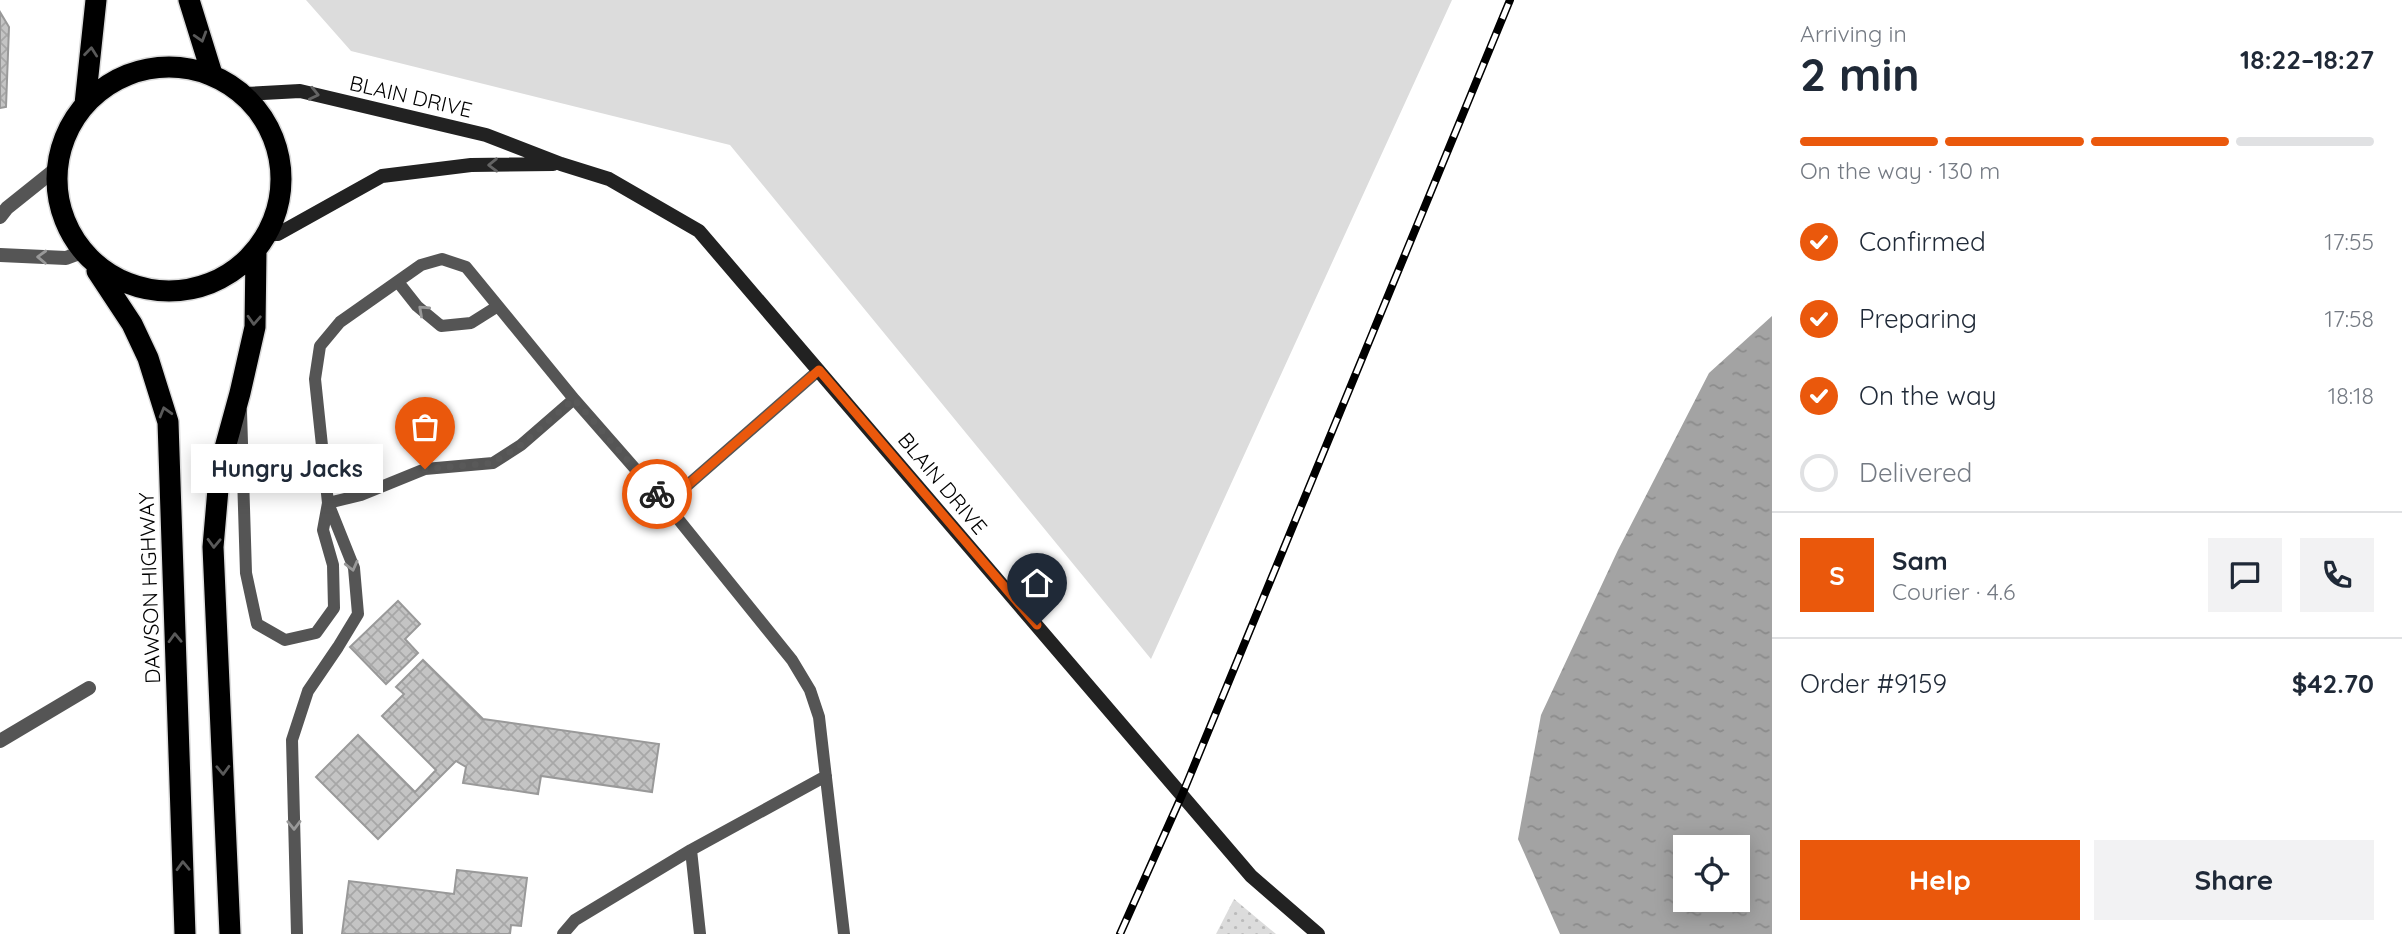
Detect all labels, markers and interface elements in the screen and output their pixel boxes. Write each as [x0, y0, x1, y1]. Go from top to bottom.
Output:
text: Arriving in [1800, 19, 1907, 48]
one-way arrow [193, 30, 207, 43]
text: 18:22–18:27 [2240, 43, 2374, 76]
text: 2 min [1800, 45, 1920, 103]
one-way arrow [83, 46, 98, 58]
street label: BLAIN DRIVE [347, 69, 475, 123]
one-way arrow [307, 86, 319, 101]
text: On the way · 130 m [1800, 156, 2000, 185]
one-way arrow [487, 157, 498, 173]
icon: check [1800, 223, 1838, 261]
text: Confirmed [1859, 225, 1986, 258]
text: 17:55 [2324, 227, 2374, 256]
one-way arrow [36, 249, 47, 264]
icon: check [1800, 300, 1838, 338]
text: Preparing [1859, 302, 1977, 335]
text: 17:58 [2324, 304, 2374, 333]
one-way arrow [418, 306, 431, 318]
one-way arrow [247, 315, 262, 326]
icon: check [1800, 377, 1838, 415]
text: On the way [1859, 379, 1997, 412]
text: 18:18 [2328, 381, 2374, 410]
pin [395, 397, 455, 469]
one-way arrow [158, 406, 173, 418]
icon: bag [406, 408, 444, 446]
street label: BLAIN DRIVE [893, 427, 993, 539]
callout: Hungry Jacks [190, 444, 383, 494]
text: Hungry Jacks [211, 454, 363, 483]
text: Delivered [1859, 456, 1972, 489]
courier [622, 459, 692, 529]
icon: bike [638, 475, 676, 513]
street label: DAWSON HIGHWAY [133, 492, 165, 684]
one-way arrow [207, 538, 222, 549]
button: chat [2208, 538, 2282, 612]
button: phone [2300, 538, 2374, 612]
text: Sam [1892, 544, 1948, 577]
pin [1007, 553, 1067, 625]
text: S [1829, 559, 1845, 592]
one-way arrow [344, 560, 358, 572]
icon: home [1018, 564, 1056, 602]
text: Courier · 4.6 [1892, 577, 2015, 606]
one-way arrow [168, 633, 183, 644]
text: Order #9159 [1800, 667, 1947, 700]
text: $42.70 [2292, 667, 2374, 700]
one-way arrow [215, 765, 230, 776]
one-way arrow [286, 820, 302, 830]
map controls [1673, 835, 1750, 912]
button: locate [1673, 835, 1750, 912]
button: Help [1800, 840, 2080, 920]
button: Share [2094, 840, 2374, 920]
one-way arrow [175, 860, 190, 871]

